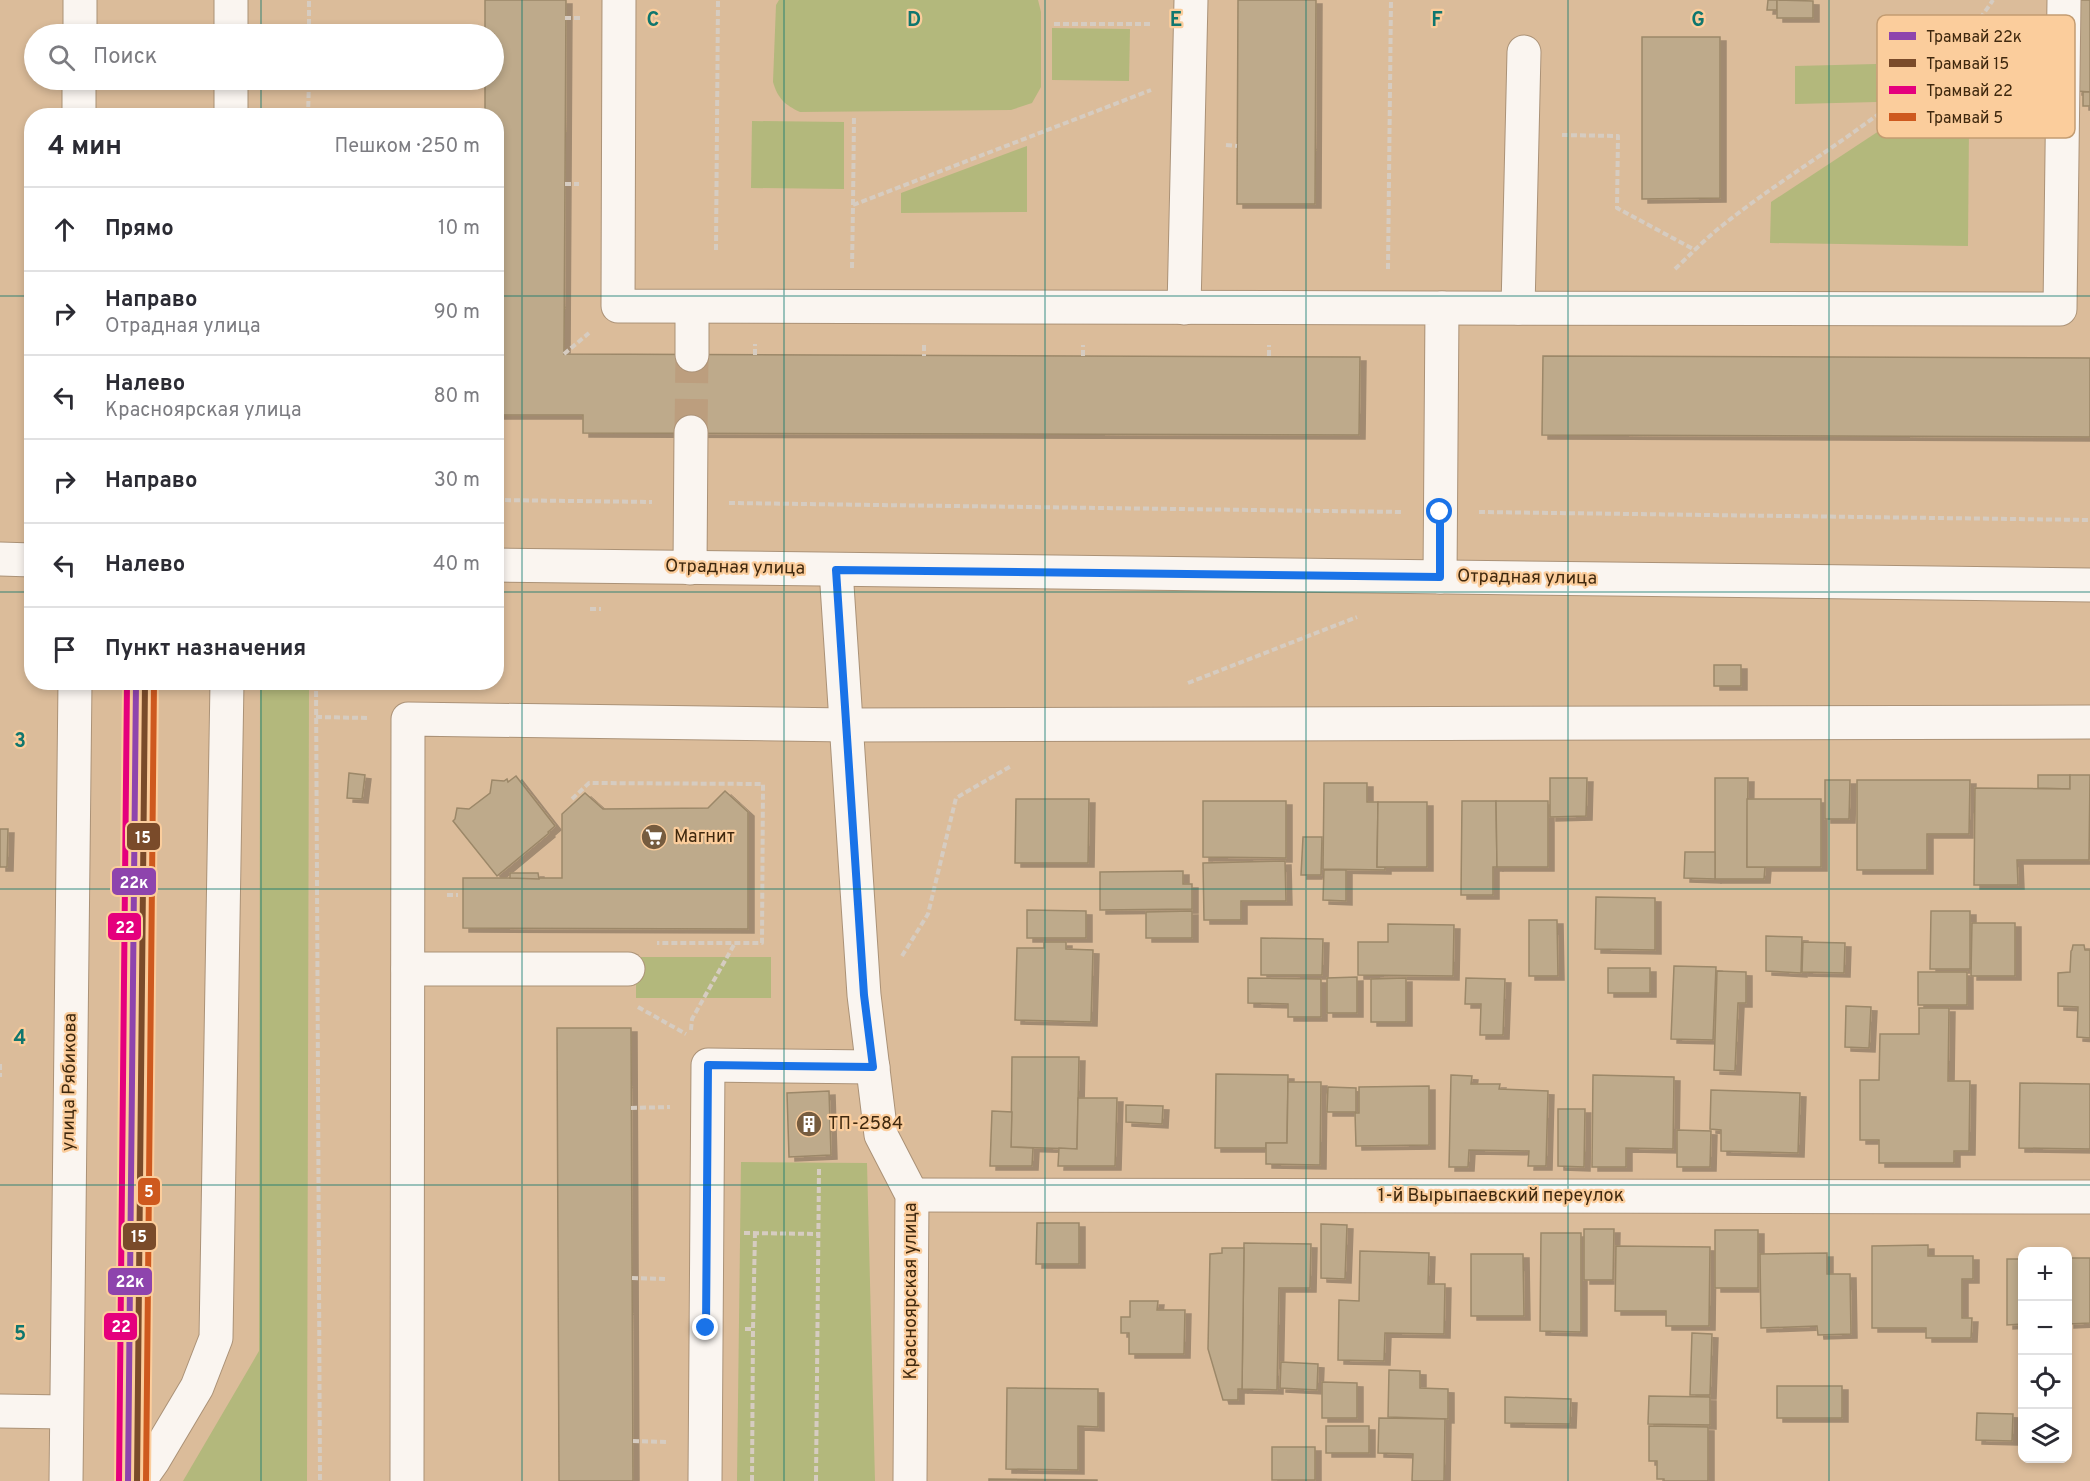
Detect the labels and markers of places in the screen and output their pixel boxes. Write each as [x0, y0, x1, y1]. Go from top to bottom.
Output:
supermarket icon: Магнит [639, 822, 669, 852]
place label: Магнит [674, 826, 735, 849]
building icon: ТП-2584 [794, 1109, 824, 1139]
place label: ТП-2584 [828, 1113, 903, 1136]

